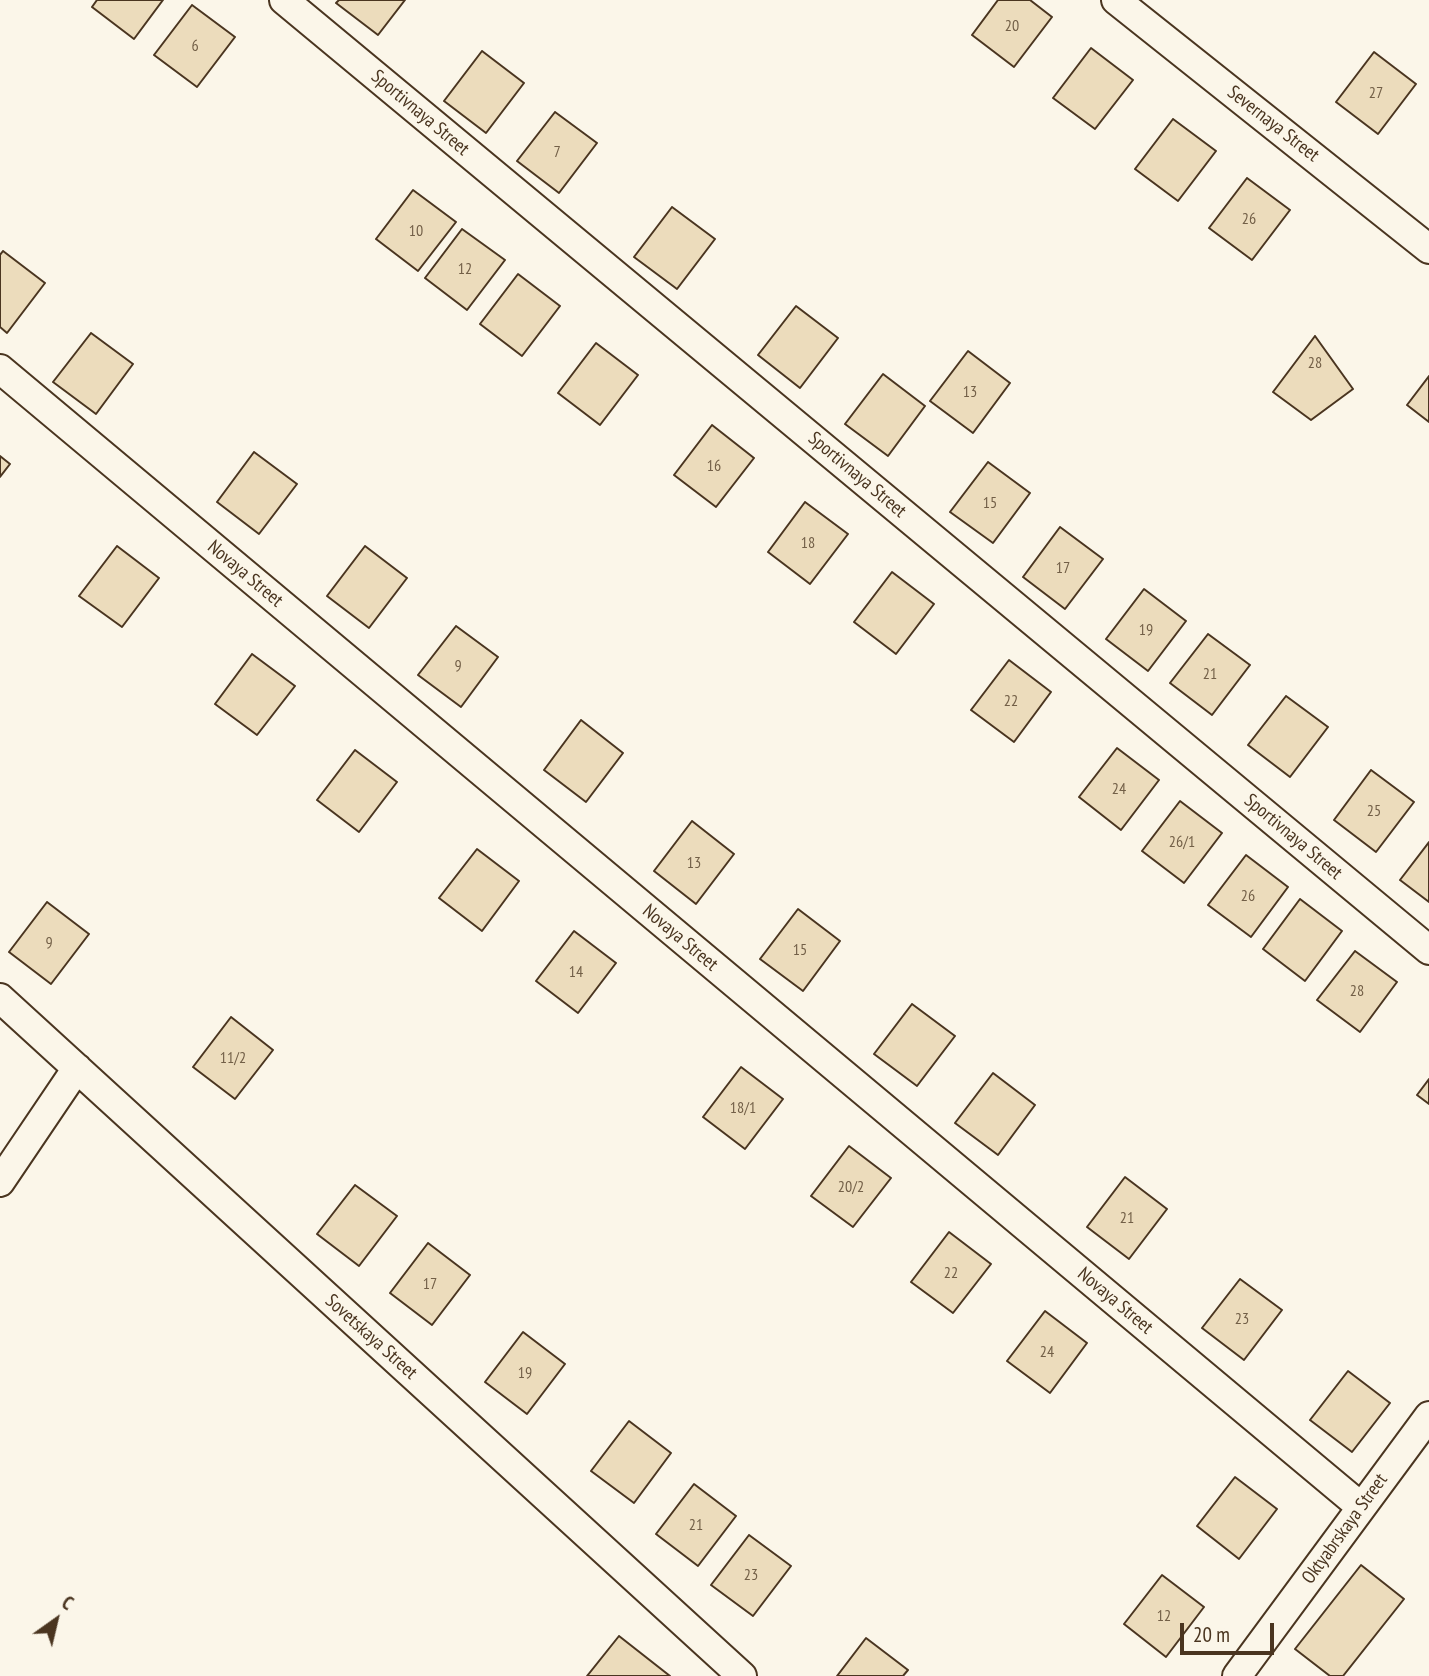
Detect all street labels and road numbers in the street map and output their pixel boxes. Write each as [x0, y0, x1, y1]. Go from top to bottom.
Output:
street label: Sportivnaya Street [366, 65, 474, 161]
street label: Severnaya Street [1223, 81, 1323, 167]
street label: Sportivnaya Street [803, 427, 911, 523]
street label: Novaya Street [203, 536, 287, 612]
street label: Sportivnaya Street [1239, 789, 1347, 885]
street label: Novaya Street [638, 900, 722, 976]
street label: Novaya Street [1073, 1263, 1157, 1339]
street label: Sovetskaya Street [320, 1290, 422, 1384]
street label: Oktyabrskaya Street [1297, 1469, 1393, 1589]

